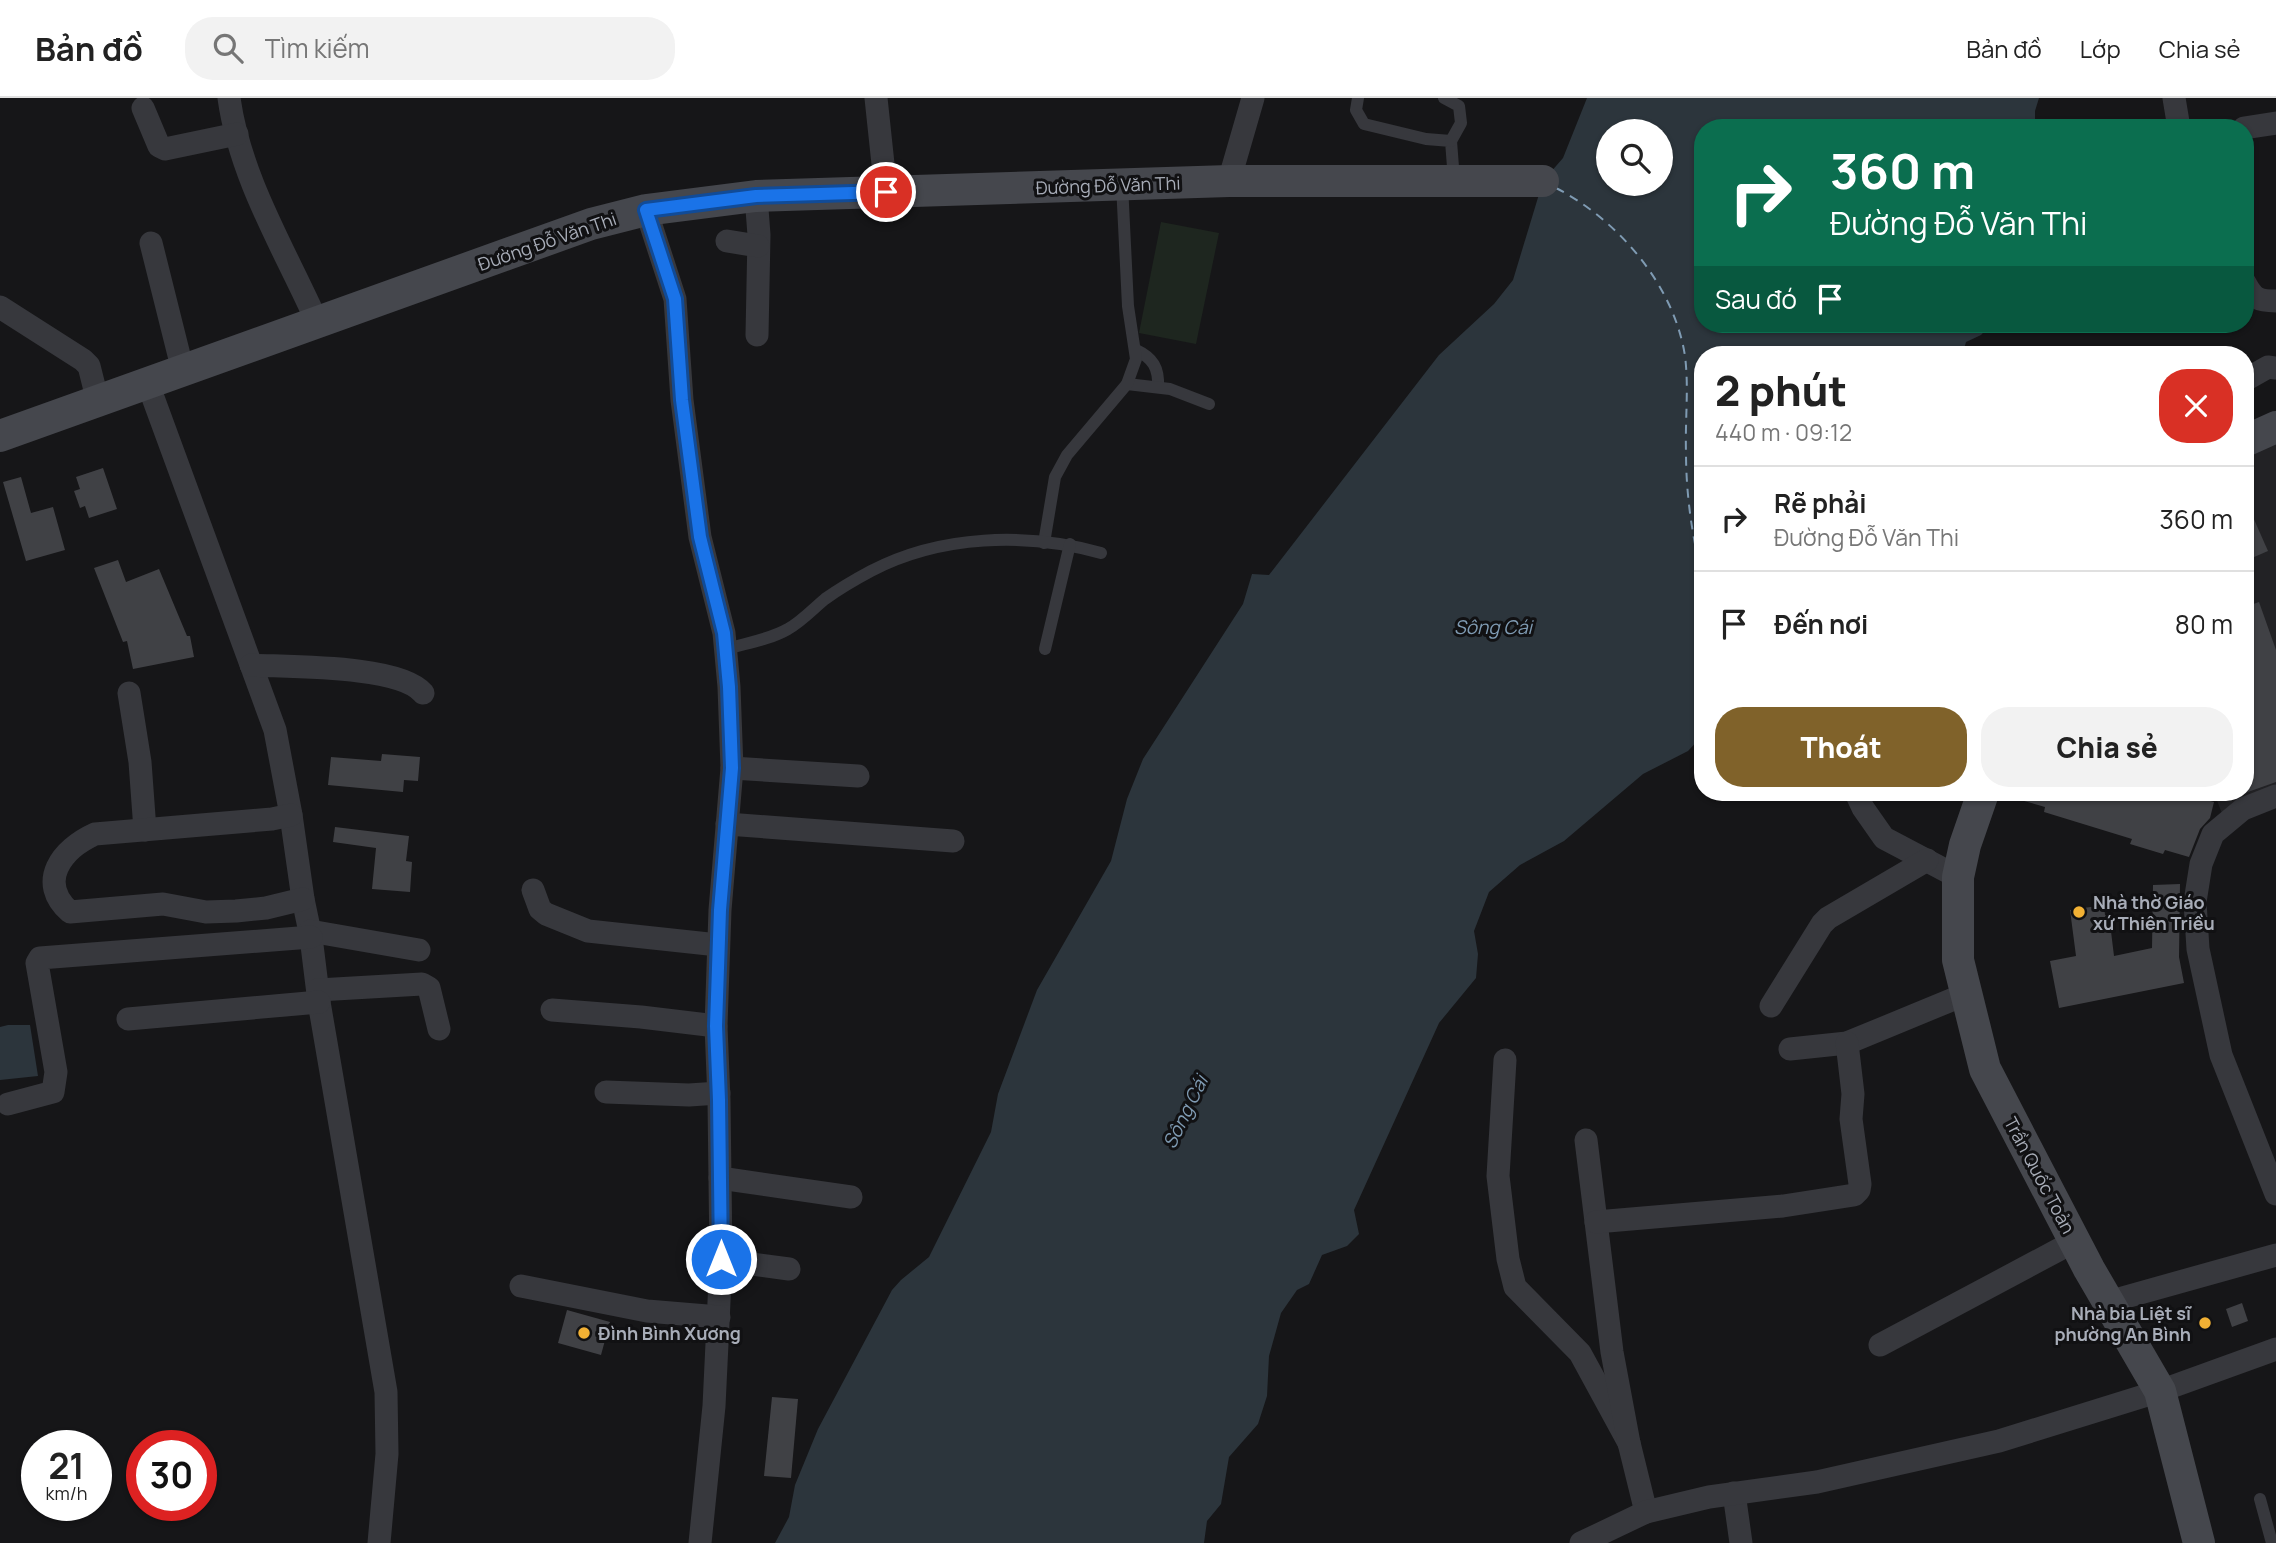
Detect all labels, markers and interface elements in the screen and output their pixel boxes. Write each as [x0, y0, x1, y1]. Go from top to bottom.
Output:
search box [185, 17, 675, 80]
text: Bản đồ [35, 26, 143, 71]
icon: search [209, 29, 247, 67]
text: Tìm kiếm [265, 30, 369, 66]
text: Bản đồ [1966, 32, 2042, 65]
text: Lớp [2080, 32, 2121, 65]
text: Chia sẻ [2159, 32, 2241, 65]
map controls [1596, 119, 1673, 196]
button: search [1596, 119, 1673, 196]
text: 360 m [1830, 137, 1975, 204]
icon: right [1715, 147, 1806, 238]
pin [856, 162, 916, 222]
street label: Đường Đỗ Văn Thi [1035, 170, 1181, 200]
icon: arrive [867, 173, 905, 211]
text: Đường Đỗ Văn Thi [1830, 201, 2087, 245]
street label: Đường Đỗ Văn Thi [475, 206, 619, 276]
icon: arrive [1811, 280, 1849, 318]
text: Sau đó [1715, 281, 1797, 317]
text: 2 phút [1715, 361, 1847, 419]
button: close [2159, 369, 2233, 443]
text: 440 m · 09:12 [1715, 416, 1852, 448]
text: Rẽ phải [1774, 485, 1867, 521]
icon: right [1715, 500, 1753, 538]
text: 360 m [2159, 501, 2233, 537]
text: Đường Đỗ Văn Thi [1774, 521, 1959, 553]
icon: arrive [1715, 605, 1753, 643]
text: Đến nơi [1774, 606, 1868, 642]
text: 80 m [2175, 606, 2233, 642]
water label: Sông Cái [1454, 614, 1534, 640]
button: Thoát [1715, 707, 1967, 787]
button: Chia sẻ [1981, 707, 2233, 787]
place label: Nhà thờ Giáo xứ Thiên Triều [2093, 890, 2215, 935]
marker: Nhà thờ Giáo xứ Thiên Triều [2071, 904, 2087, 920]
water label: Sông Cái [1156, 1069, 1215, 1153]
street label: Trần Quốc Toản [1999, 1112, 2081, 1238]
position arrow [684, 1222, 758, 1296]
place label: Nhà bia Liệt sĩ phường An Bình [2054, 1301, 2192, 1346]
marker: Nhà bia Liệt sĩ phường An Bình [2197, 1315, 2213, 1331]
place label: Đình Bình Xương [598, 1321, 741, 1345]
marker: Đình Bình Xương [576, 1325, 592, 1341]
speed limit sign: 30 [126, 1430, 217, 1521]
text: 21 [48, 1442, 85, 1490]
text: km/h [46, 1481, 87, 1505]

